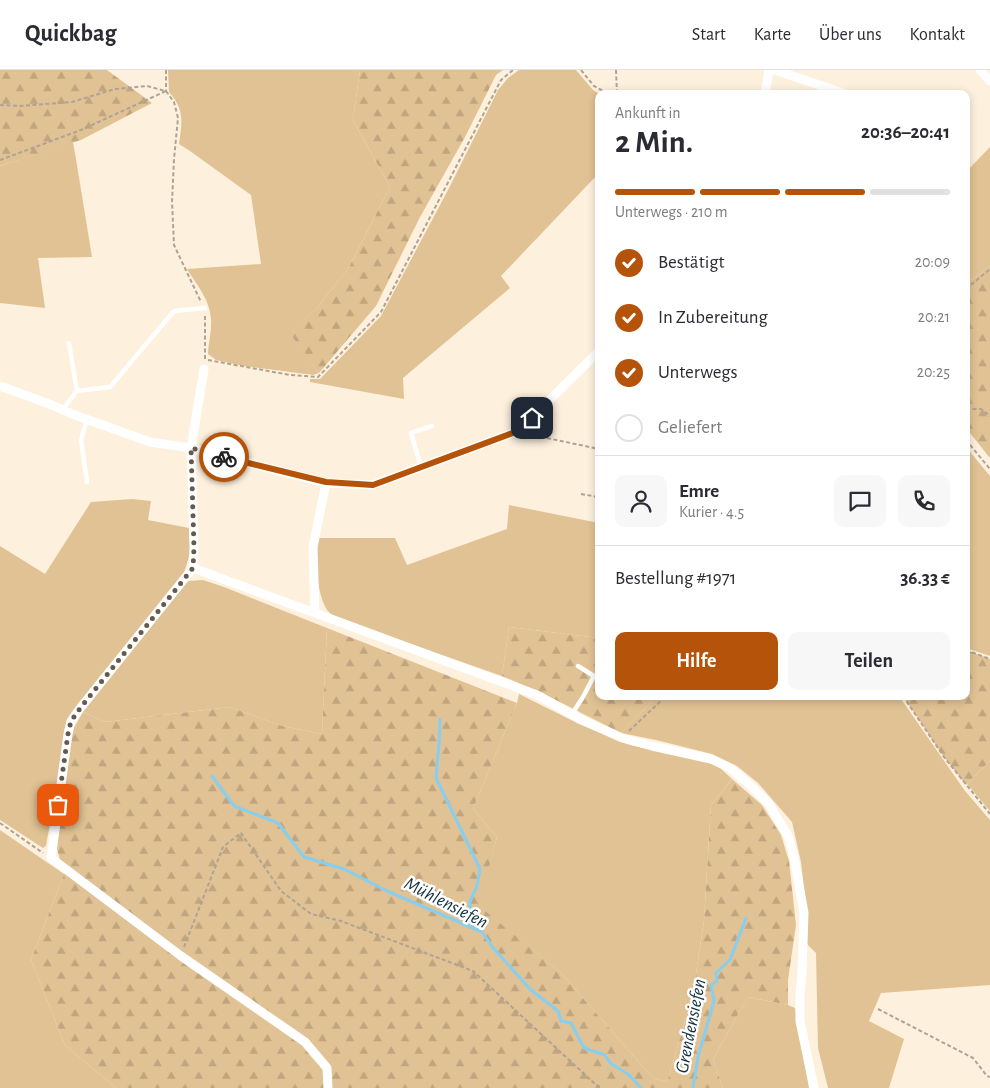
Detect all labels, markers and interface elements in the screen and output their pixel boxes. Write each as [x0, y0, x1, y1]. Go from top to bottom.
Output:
text: Quickbag [25, 22, 117, 46]
text: Start [692, 26, 726, 44]
text: Karte [754, 26, 791, 44]
text: Über uns [819, 26, 882, 44]
text: Kontakt [910, 26, 965, 44]
text: Ankunft in [615, 105, 681, 121]
text: 20:36–20:41 [861, 123, 950, 142]
text: 2 Min. [615, 126, 693, 158]
text: Unterwegs · 210 m [615, 204, 728, 220]
icon: check [615, 249, 643, 277]
text: Bestätigt [658, 253, 725, 272]
text: 20:09 [915, 254, 950, 270]
icon: check [615, 304, 643, 332]
text: In Zubereitung [658, 308, 768, 327]
text: 20:21 [918, 309, 950, 325]
icon: check [615, 359, 643, 387]
text: Unterwegs [658, 363, 738, 382]
text: 20:25 [917, 364, 950, 380]
pin [511, 397, 553, 439]
icon: home [518, 404, 546, 432]
text: Geliefert [658, 418, 722, 437]
courier [199, 432, 249, 482]
icon: bike [210, 443, 238, 471]
button: person [615, 475, 667, 527]
button: chat [834, 475, 886, 527]
button: phone [898, 475, 950, 527]
text: Emre [679, 482, 719, 501]
text: Kurier · 4.5 [679, 504, 744, 520]
text: Bestellung #1971 [615, 569, 736, 588]
text: 36.33 € [900, 569, 950, 588]
button: Hilfe [615, 632, 778, 690]
button: Teilen [788, 632, 950, 690]
pin [37, 784, 79, 826]
icon: bag [44, 791, 72, 819]
water label: Mühlensiefen [401, 874, 491, 932]
water label: Grendensiefen [673, 977, 709, 1075]

